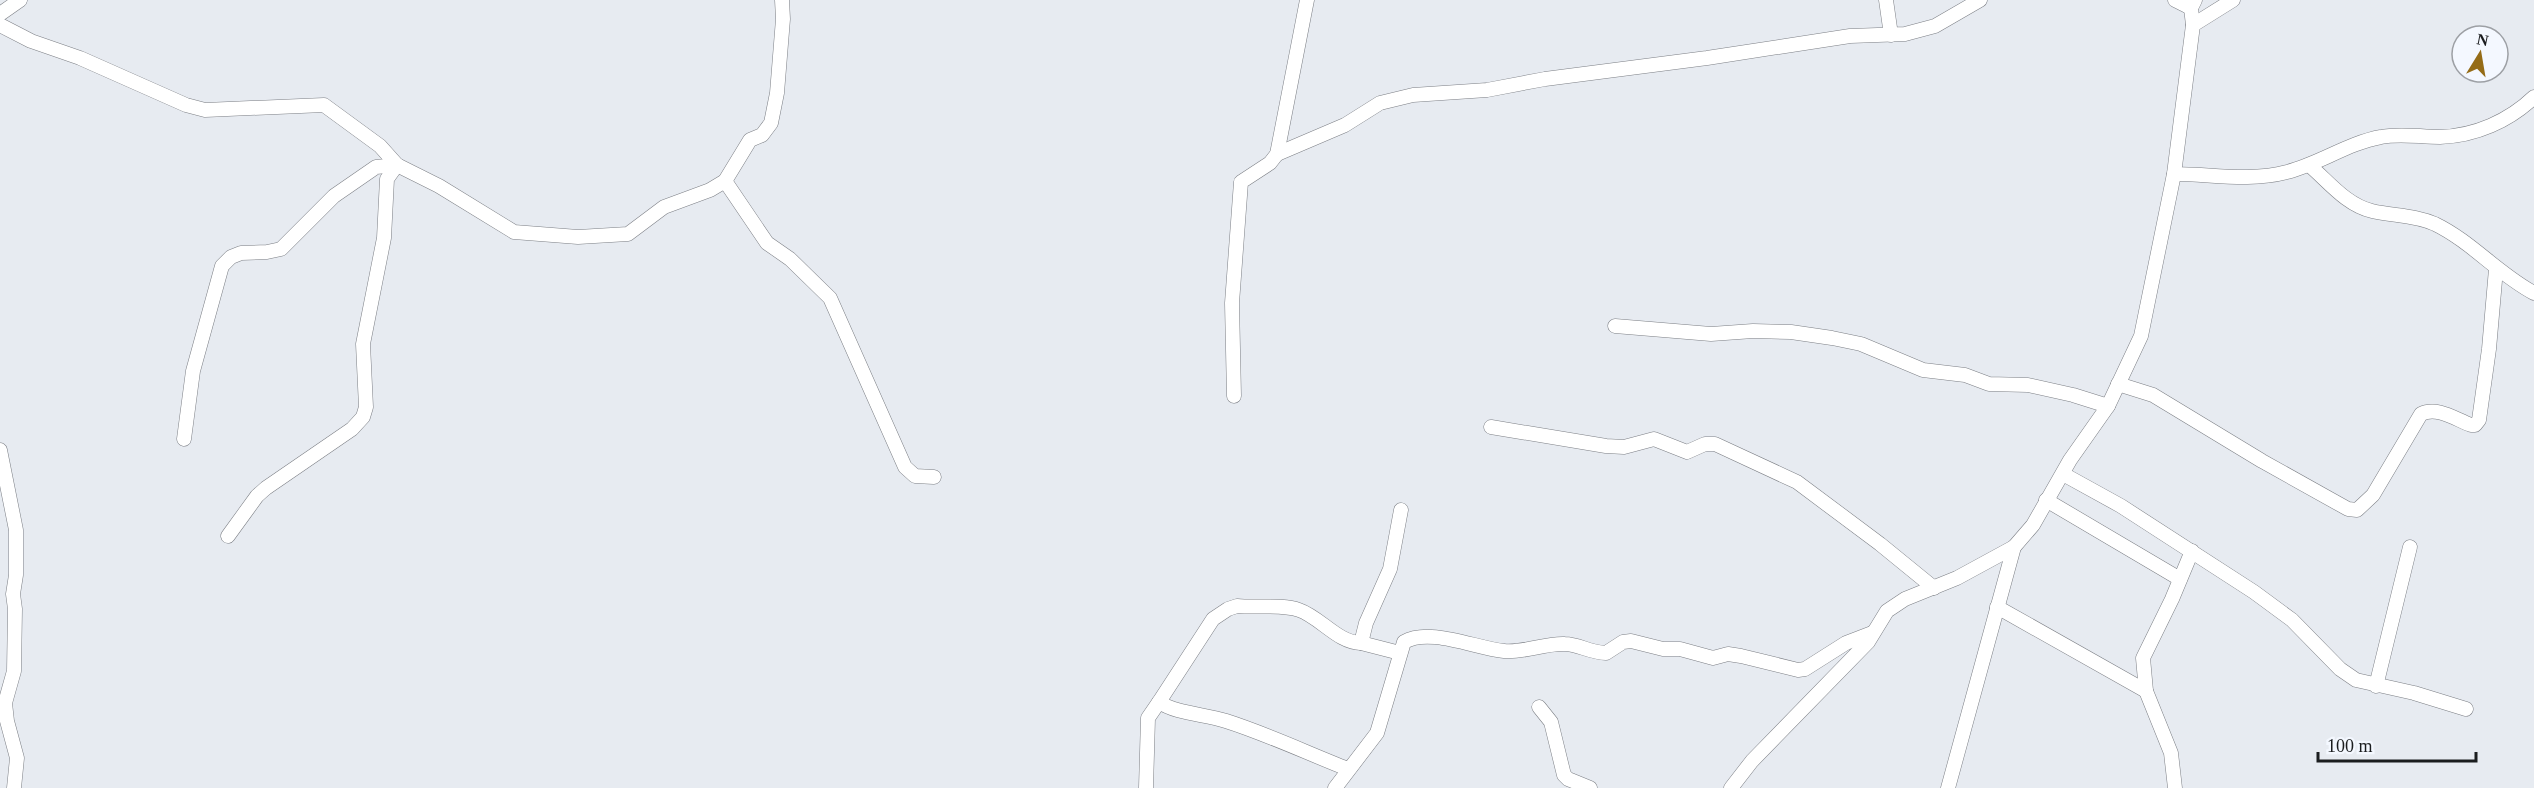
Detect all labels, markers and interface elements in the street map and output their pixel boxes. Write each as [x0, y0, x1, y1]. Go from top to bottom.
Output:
north arrow [2450, 24, 2510, 84]
text: N [2475, 30, 2490, 49]
scale bar [2318, 725, 2476, 763]
text: 100 m [2327, 736, 2373, 756]

